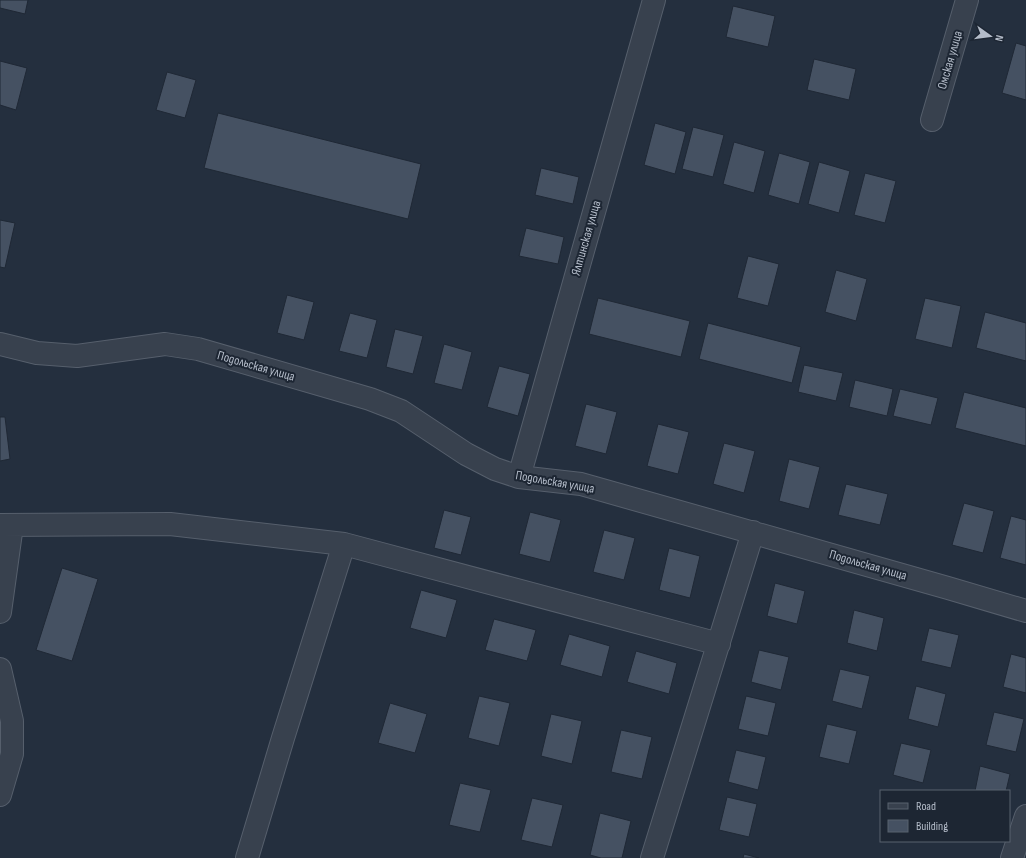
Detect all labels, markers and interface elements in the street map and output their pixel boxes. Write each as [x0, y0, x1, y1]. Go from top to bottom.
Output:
north arrow [970, 16, 1010, 56]
street label: Омская улица [934, 29, 966, 91]
text: N [992, 34, 1006, 43]
street label: Ялтинская улица [568, 199, 604, 277]
street label: Подольская улица [215, 347, 297, 385]
street label: Подольская улица [514, 467, 596, 497]
street label: Подольская улица [827, 546, 909, 584]
legend [880, 790, 1010, 842]
text: Road [916, 799, 936, 814]
text: Building [916, 819, 948, 834]

